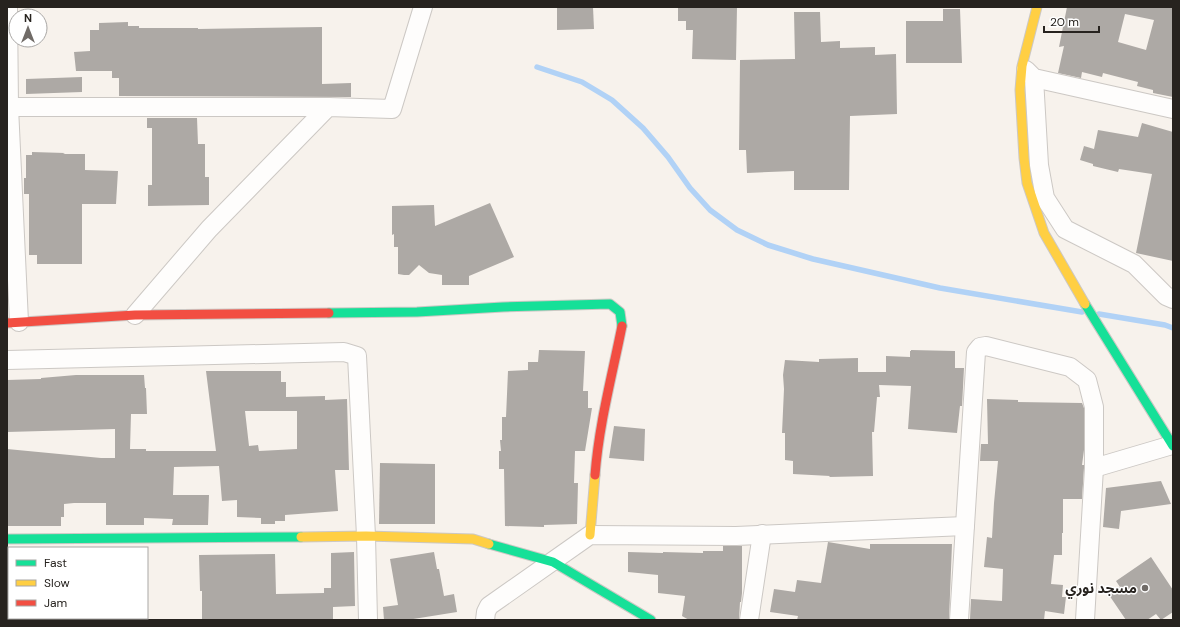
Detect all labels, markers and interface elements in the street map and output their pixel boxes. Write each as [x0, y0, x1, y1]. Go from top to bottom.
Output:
north arrow [8, 8, 48, 48]
scale bar [1044, 8, 1099, 34]
text: N [24, 11, 32, 25]
text: 20 m [1050, 14, 1079, 30]
legend [8, 547, 148, 619]
text: Fast [44, 555, 67, 571]
text: Slow [44, 575, 70, 591]
place label: مسجد نوري [1065, 579, 1137, 599]
marker: مسجد نوري [1140, 583, 1150, 593]
text: Jam [44, 595, 67, 611]

